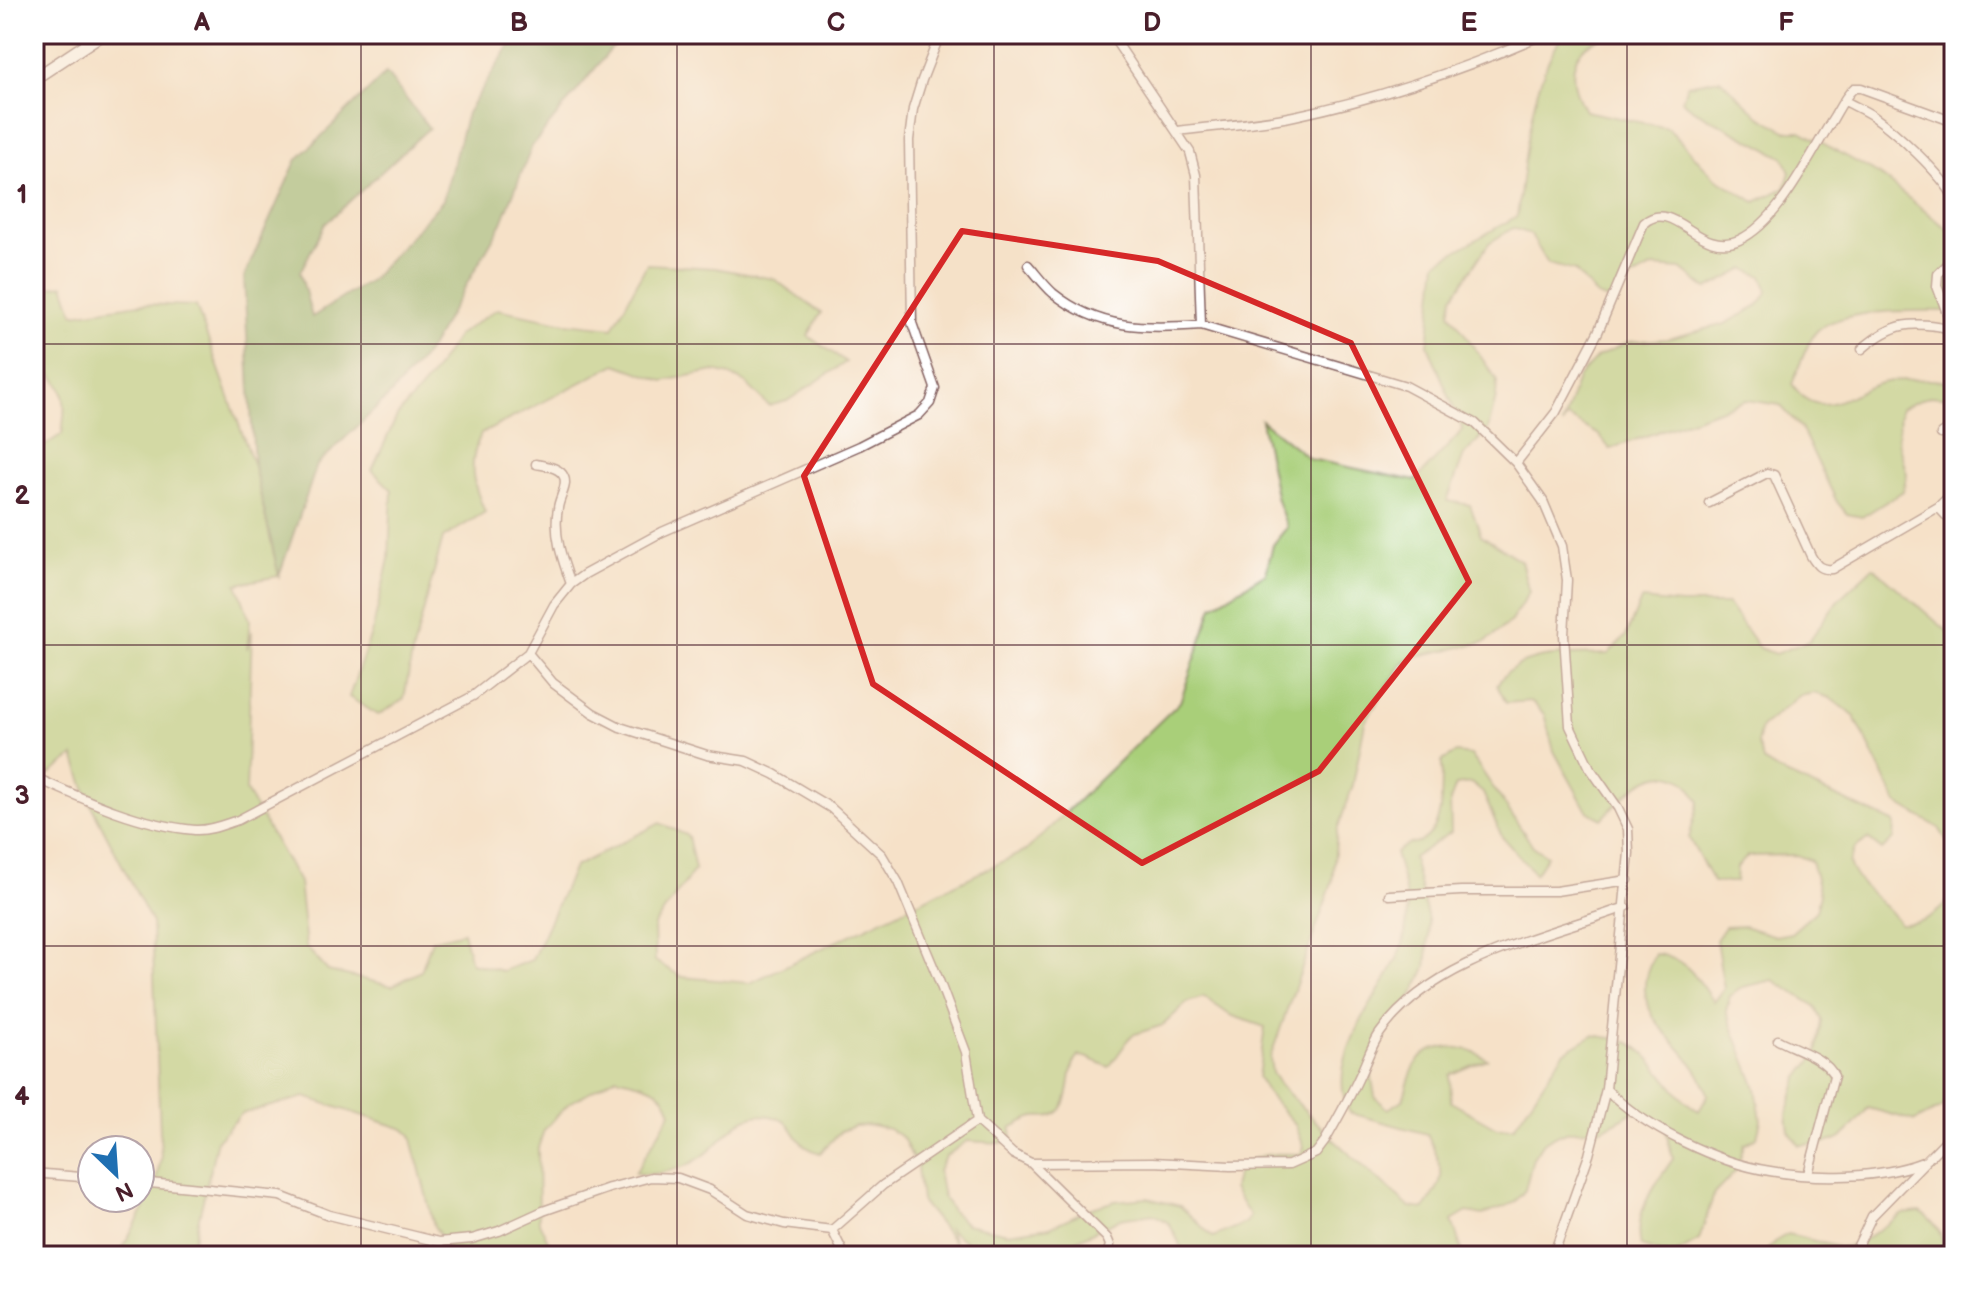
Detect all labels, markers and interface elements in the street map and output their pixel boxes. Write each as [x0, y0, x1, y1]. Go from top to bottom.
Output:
text: A [193, 8, 210, 39]
text: B [510, 8, 528, 39]
text: C [827, 8, 845, 39]
text: D [1143, 8, 1161, 39]
text: E [1461, 8, 1478, 39]
text: F [1778, 8, 1794, 39]
text: 1 [17, 180, 27, 211]
text: 2 [14, 481, 30, 512]
text: 3 [14, 781, 30, 812]
text: 4 [14, 1082, 30, 1113]
north arrow [76, 1134, 156, 1214]
text: N [111, 1175, 137, 1206]

